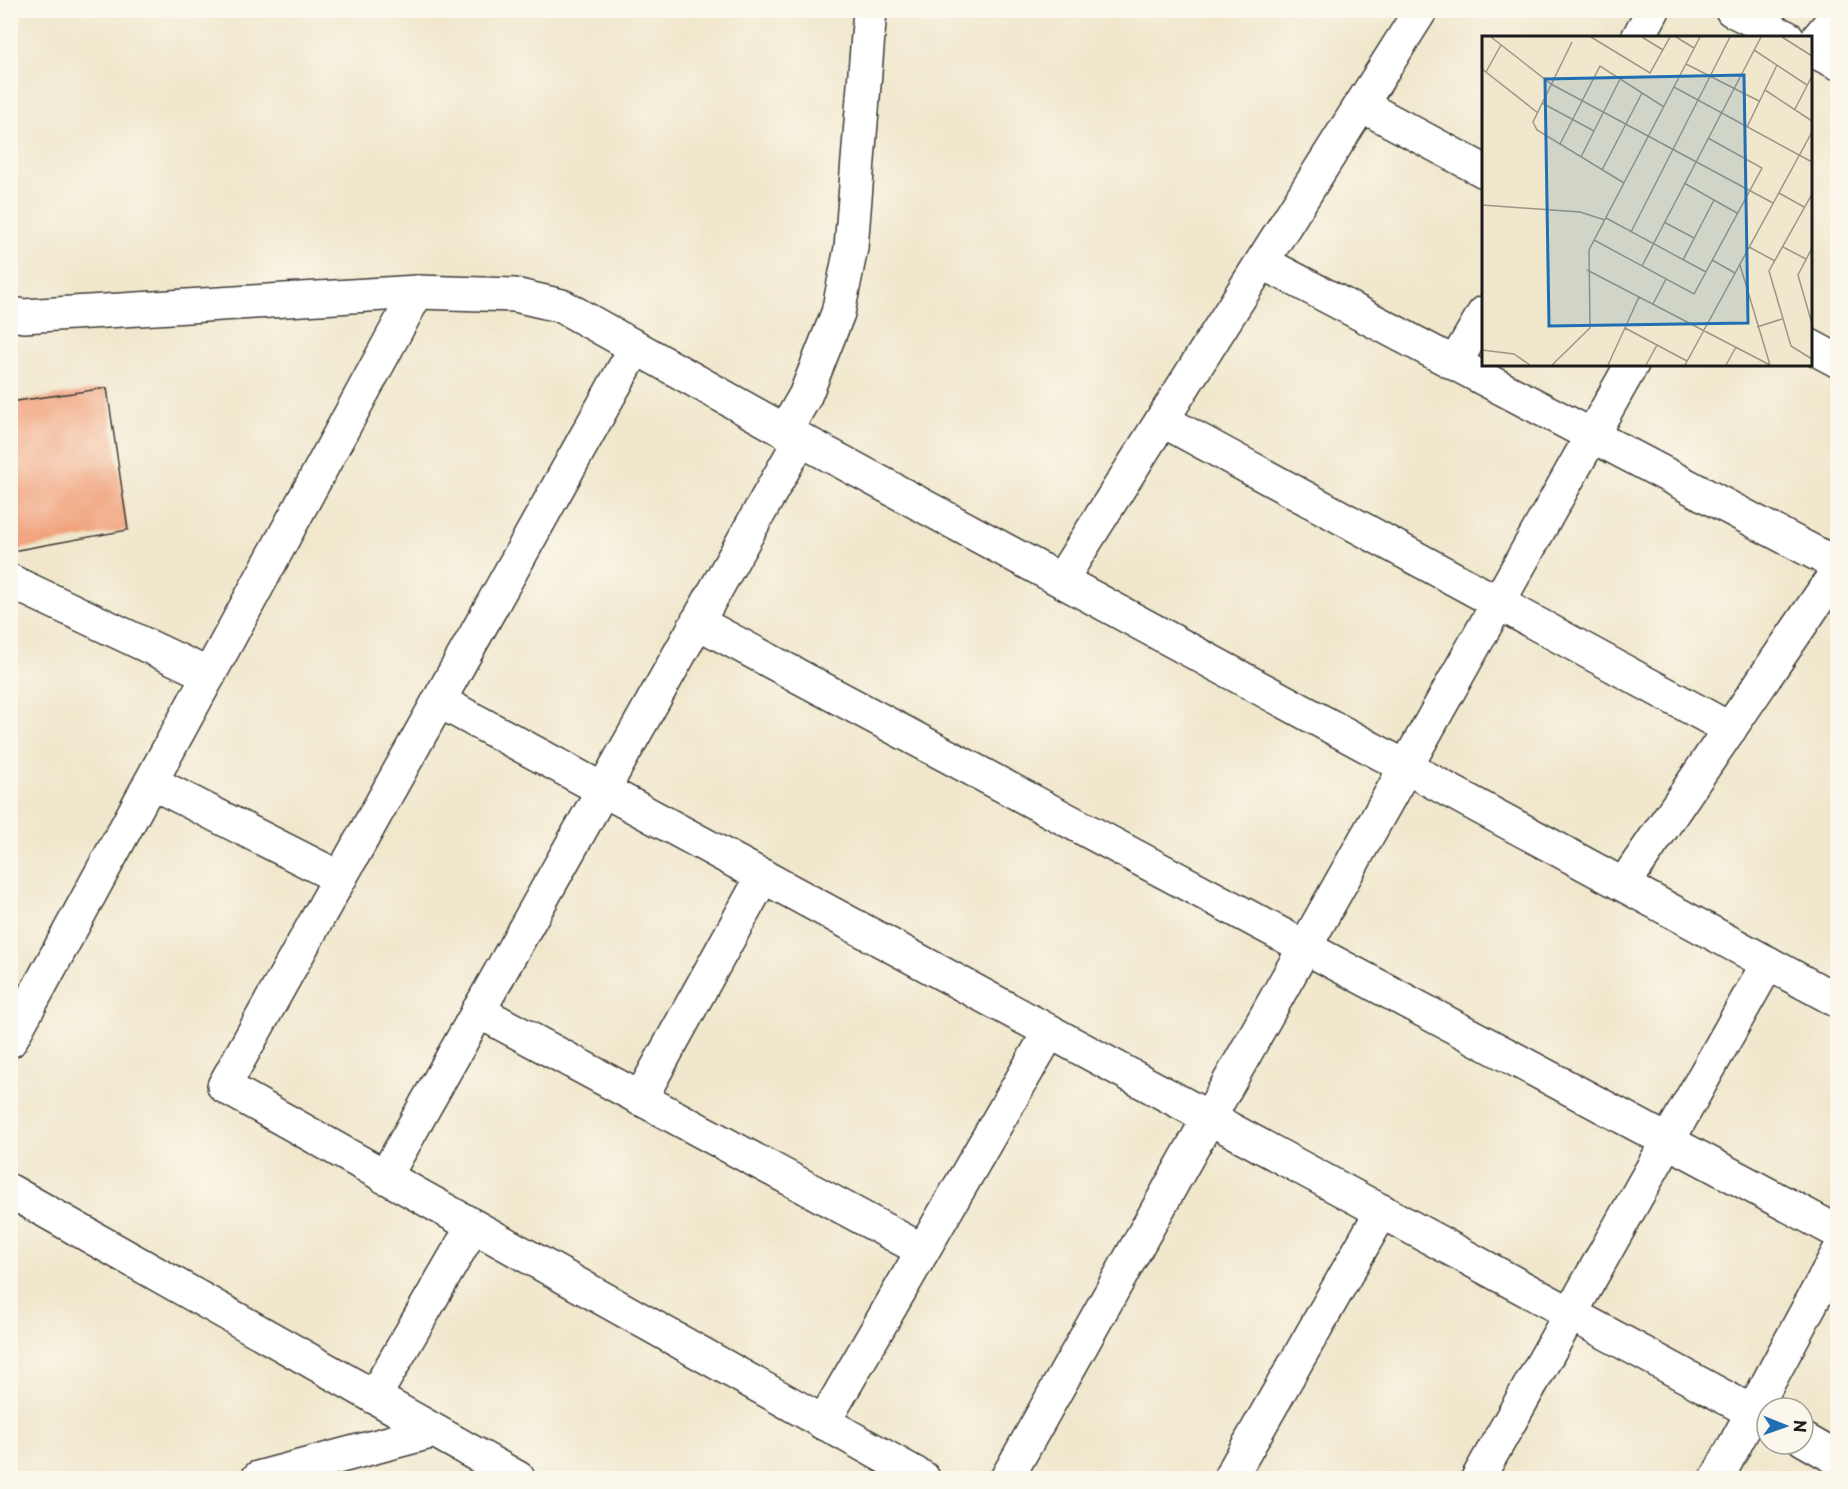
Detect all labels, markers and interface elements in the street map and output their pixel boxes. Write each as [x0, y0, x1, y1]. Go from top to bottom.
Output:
inset map [1482, 36, 1812, 366]
north arrow [1755, 1396, 1815, 1456]
text: N [1789, 1420, 1813, 1433]

